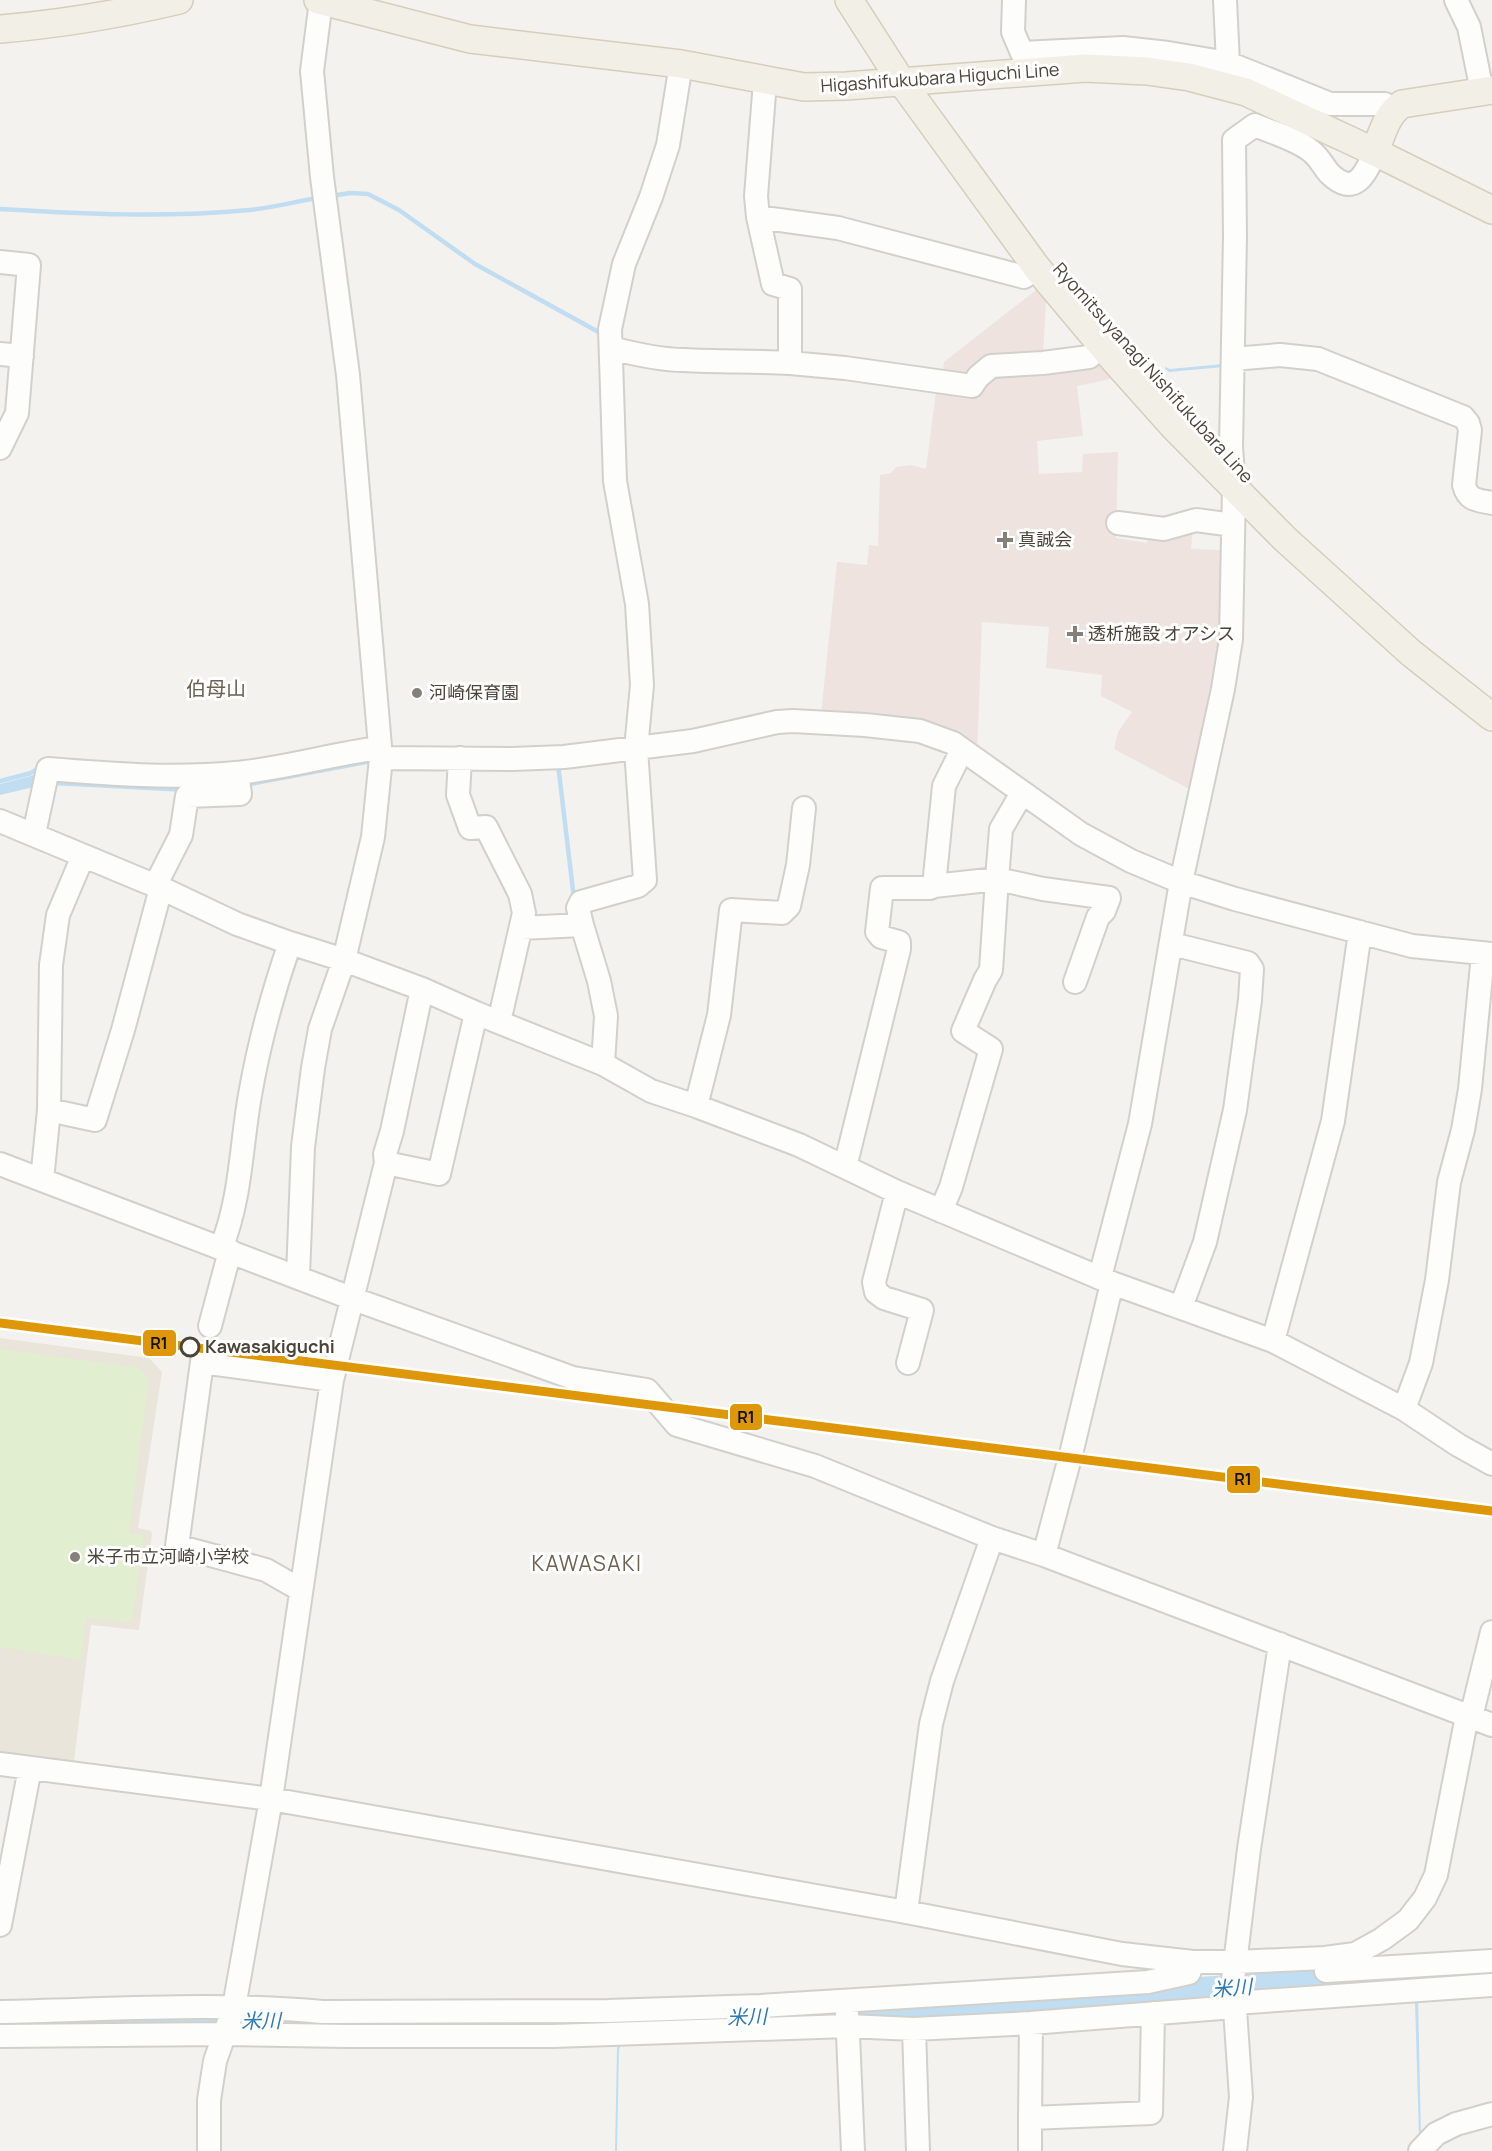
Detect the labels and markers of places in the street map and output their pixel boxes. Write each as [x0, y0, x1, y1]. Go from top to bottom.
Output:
place label: 真誠会 [1018, 527, 1072, 551]
marker: 真誠会 [996, 531, 1014, 549]
place label: 透析施設 オアシス [1088, 621, 1235, 645]
marker: 透析施設 オアシス [1066, 625, 1084, 643]
place label: 河崎保育園 [429, 680, 519, 704]
marker: 河崎保育園 [410, 686, 424, 700]
place label: Kawasakiguchi [205, 1334, 335, 1358]
marker: Kawasakiguchi [180, 1337, 200, 1357]
place label: 米子市立河崎小学校 [87, 1544, 249, 1568]
marker: 米子市立河崎小学校 [68, 1550, 82, 1564]

